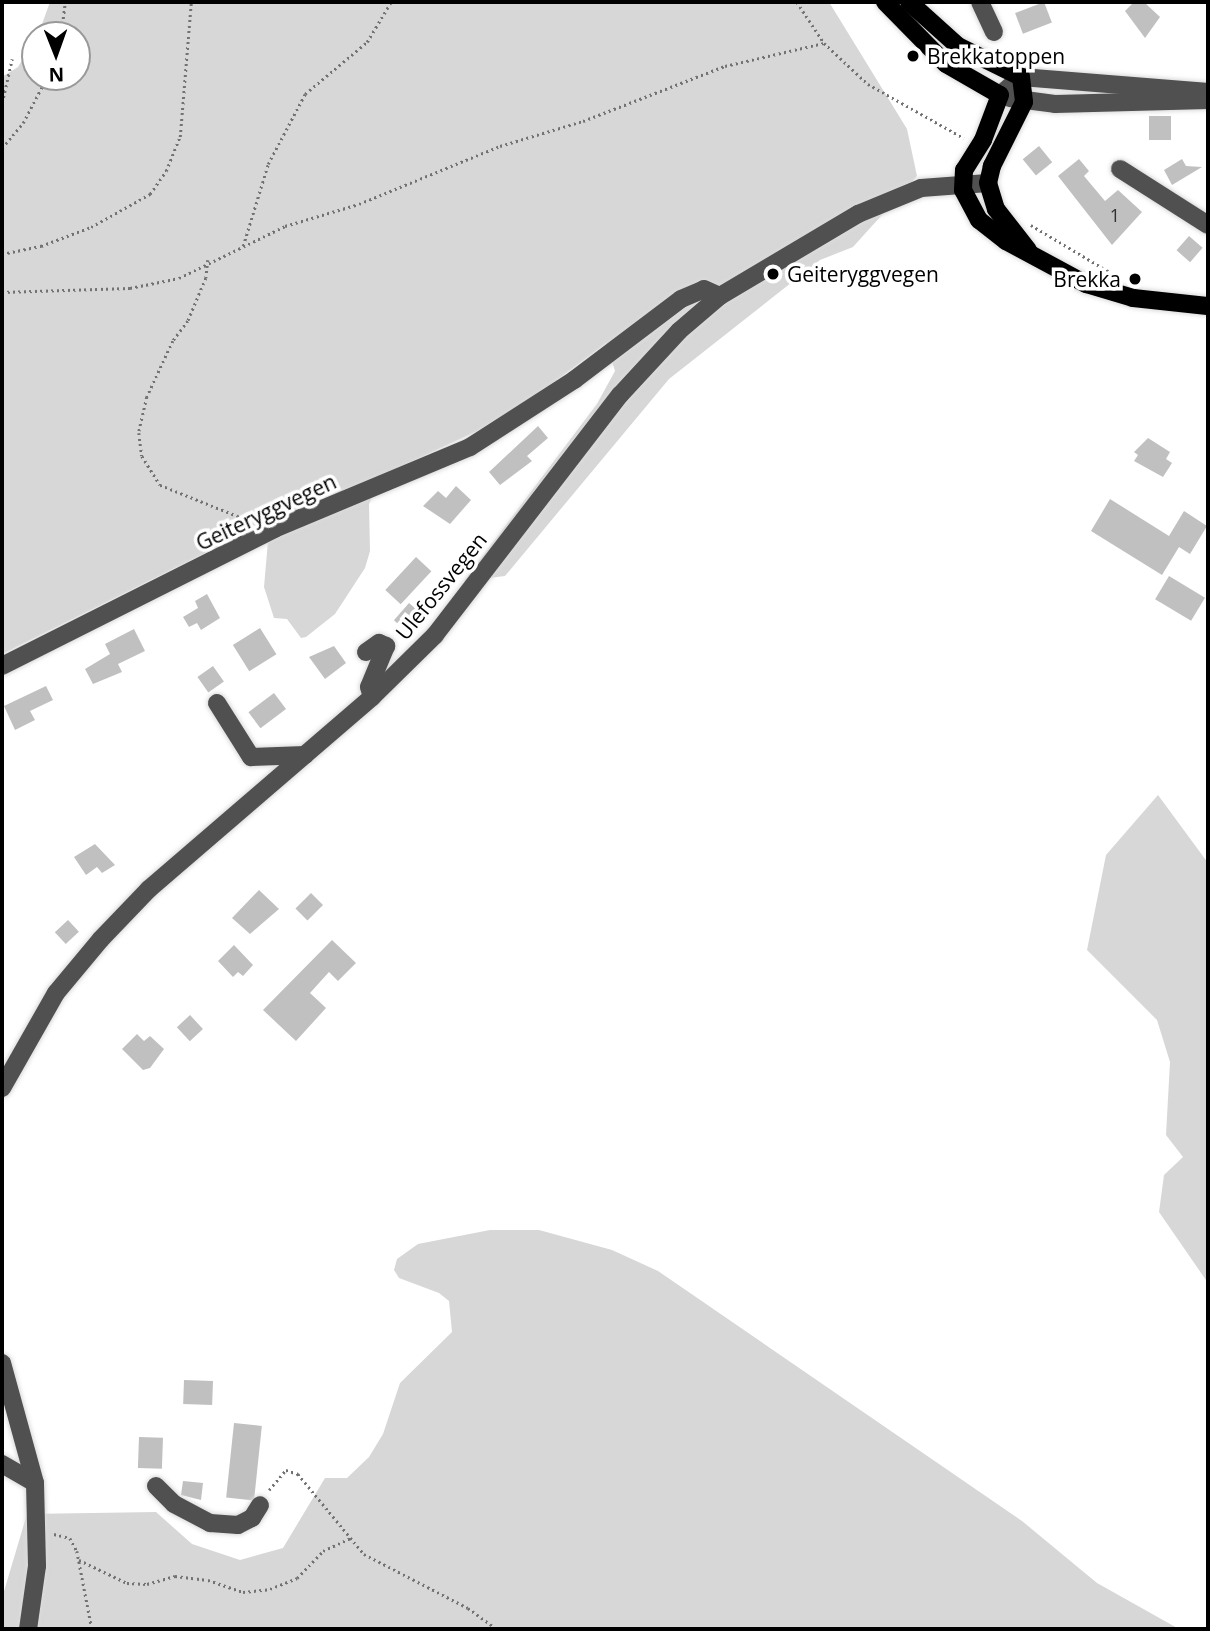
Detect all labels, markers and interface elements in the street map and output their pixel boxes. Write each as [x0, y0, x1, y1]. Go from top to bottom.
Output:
north arrow [21, 21, 91, 91]
place label: Brekkatoppen [927, 43, 1065, 69]
marker: Brekkatoppen [905, 48, 921, 64]
text: N [48, 62, 64, 88]
house number: 1 [1110, 204, 1120, 226]
place label: Geiteryggvegen [787, 261, 939, 287]
marker: Geiteryggvegen [765, 266, 781, 282]
place label: Brekka [1053, 266, 1121, 292]
marker: Brekka [1127, 271, 1143, 287]
street label: Geiteryggvegen [192, 468, 340, 556]
street label: Ulefossvegen [390, 527, 492, 645]

